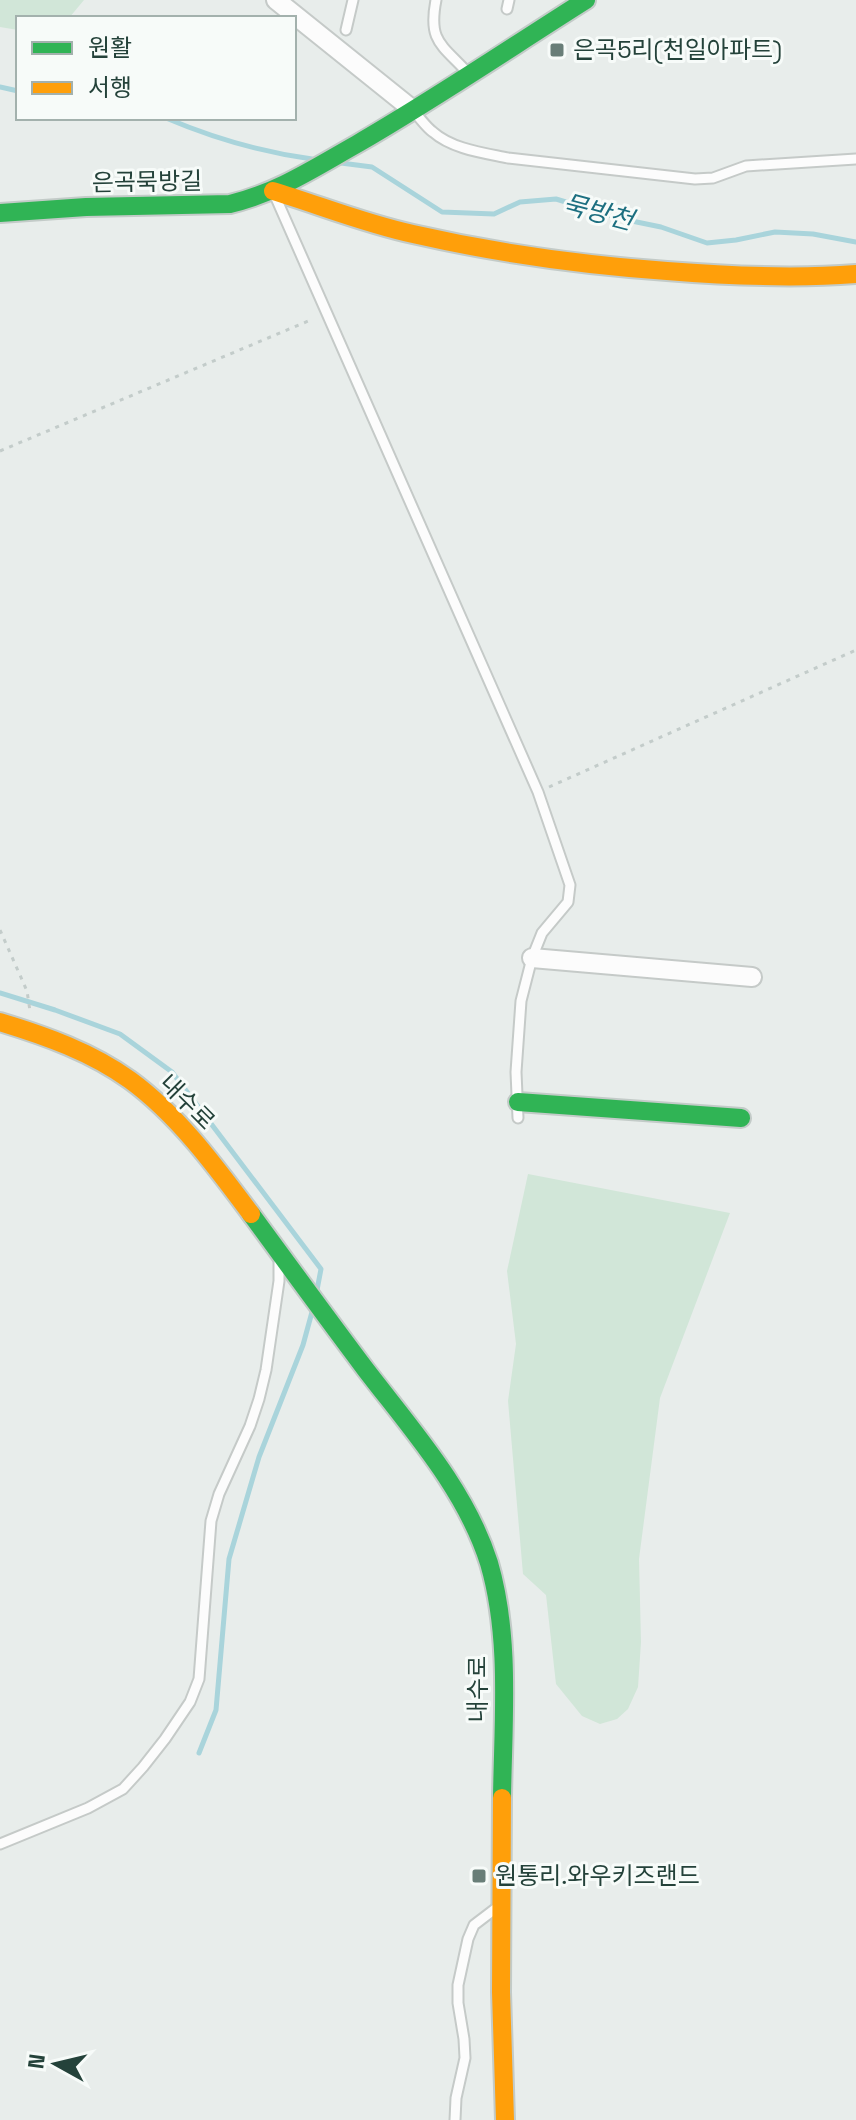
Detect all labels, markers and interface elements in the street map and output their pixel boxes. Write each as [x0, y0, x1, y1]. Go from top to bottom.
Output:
legend [16, 16, 296, 120]
text: 원활 [88, 32, 132, 63]
place label: 은곡5리(천일아파트) [573, 34, 782, 65]
marker: 은곡5리(천일아파트) [548, 41, 566, 59]
text: 서행 [88, 72, 132, 103]
street label: 은곡묵방길 [92, 165, 202, 198]
water label: 묵방천 [559, 186, 640, 239]
street label: 내수로 [153, 1067, 222, 1136]
street label: 내수로 [462, 1656, 493, 1722]
place label: 원통리.와우키즈랜드 [495, 1860, 700, 1891]
marker: 원통리.와우키즈랜드 [470, 1867, 488, 1885]
north arrow [16, 2024, 96, 2104]
text: N [21, 2052, 51, 2070]

